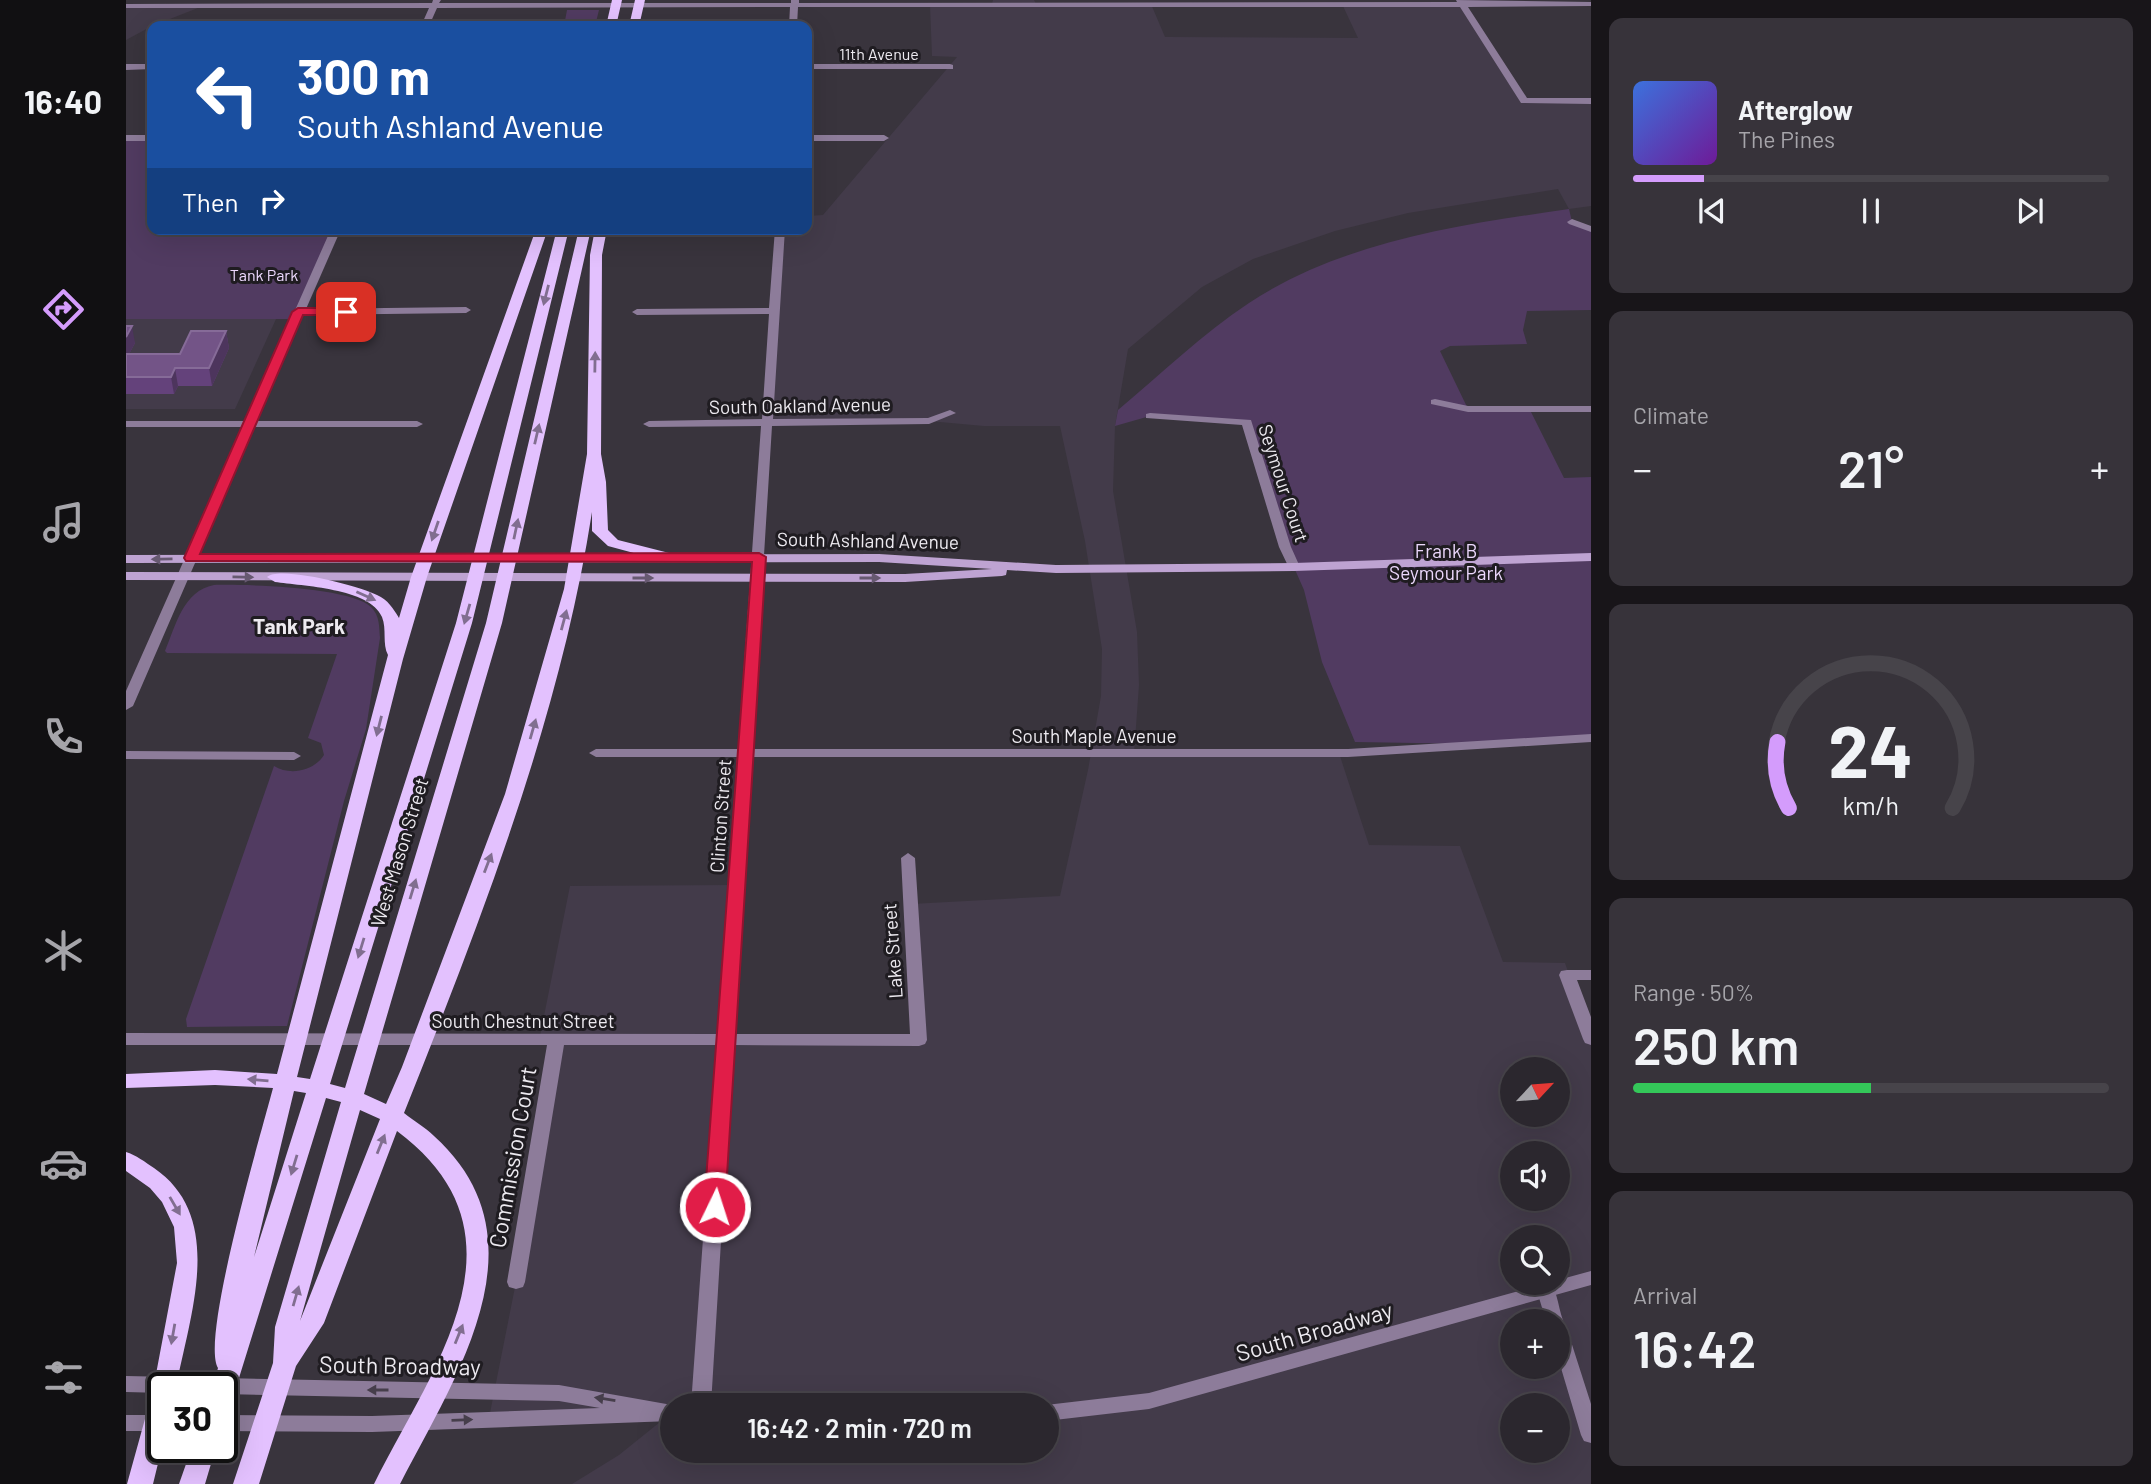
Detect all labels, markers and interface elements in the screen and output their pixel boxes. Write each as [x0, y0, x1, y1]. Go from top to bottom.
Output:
street label: 11th Avenue [839, 44, 919, 63]
text: 300 m [297, 46, 430, 105]
icon: left [182, 49, 273, 140]
text: 16:40 [24, 82, 102, 120]
text: Afterglow [1738, 94, 1853, 125]
text: South Ashland Avenue [297, 106, 604, 144]
text: The Pines [1738, 125, 1835, 153]
icon: right [253, 182, 291, 220]
text: Then [182, 186, 239, 217]
icon: previous [1693, 192, 1731, 230]
icon: pause [1852, 192, 1890, 230]
icon: next [2011, 192, 2049, 230]
park label: Tank Park [230, 265, 298, 284]
pin [316, 282, 376, 342]
icon: directions [39, 285, 88, 334]
one-way arrow [540, 285, 551, 307]
icon: arrive [327, 293, 365, 331]
one-way arrow [589, 350, 601, 372]
street label: South Oakland Avenue [709, 392, 891, 418]
text: Climate [1633, 401, 1709, 429]
street label: Seymour Court [1254, 421, 1314, 545]
one-way arrow [532, 423, 543, 445]
text: 21° [1838, 436, 1904, 498]
text: − [1633, 445, 1652, 491]
text: + [2090, 445, 2109, 491]
icon: music [39, 498, 88, 547]
one-way arrow [510, 518, 521, 540]
one-way arrow [429, 521, 440, 542]
street label: South Ashland Avenue [777, 527, 959, 553]
park label: Frank B Seymour Park [1389, 539, 1503, 584]
one-way arrow [151, 553, 173, 565]
one-way arrow [232, 571, 254, 583]
one-way arrow [632, 572, 654, 584]
one-way arrow [860, 572, 882, 584]
one-way arrow [356, 590, 376, 602]
one-way arrow [461, 603, 472, 625]
one-way arrow [559, 609, 570, 631]
district label: Tank Park [253, 613, 345, 638]
text: 24 [1829, 705, 1913, 793]
icon: phone [39, 712, 88, 761]
one-way arrow [373, 715, 384, 737]
one-way arrow [528, 718, 538, 739]
street label: South Maple Avenue [1011, 724, 1177, 747]
street label: Clinton Street [705, 758, 735, 874]
street label: West Mason Street [365, 775, 433, 929]
text: km/h [1843, 790, 1899, 820]
one-way arrow [483, 852, 494, 873]
one-way arrow [409, 878, 419, 899]
street label: Lake Street [877, 903, 907, 999]
icon: climate [39, 926, 88, 975]
one-way arrow [356, 937, 366, 958]
text: Range · 50% [1633, 978, 1754, 1006]
street label: South Chestnut Street [431, 1009, 615, 1032]
text: 250 km [1633, 1013, 1799, 1075]
north arrow [1500, 1057, 1570, 1127]
map controls [1500, 1057, 1570, 1463]
street label: Commission Court [482, 1064, 542, 1250]
one-way arrow [246, 1074, 268, 1085]
one-way arrow [376, 1134, 387, 1155]
icon: car [39, 1139, 88, 1188]
button: sound [1500, 1141, 1570, 1211]
one-way arrow [288, 1155, 298, 1176]
position arrow [678, 1170, 752, 1244]
one-way arrow [169, 1196, 181, 1215]
button: search [1500, 1225, 1570, 1295]
text: Arrival [1633, 1281, 1697, 1309]
one-way arrow [291, 1285, 301, 1306]
street label: South Broadway [1232, 1295, 1396, 1367]
button: + [1500, 1309, 1570, 1379]
text: 16:42 [1633, 1316, 1756, 1378]
one-way arrow [167, 1323, 178, 1345]
one-way arrow [454, 1324, 465, 1345]
street label: South Broadway [319, 1350, 481, 1380]
icon: filters [39, 1353, 88, 1402]
speed limit sign: 30 [147, 1372, 238, 1463]
one-way arrow [366, 1384, 388, 1396]
one-way arrow [594, 1393, 616, 1404]
button: − [1500, 1393, 1570, 1463]
text: 16:42 · 2 min · 720 m [747, 1412, 972, 1443]
one-way arrow [451, 1414, 473, 1425]

